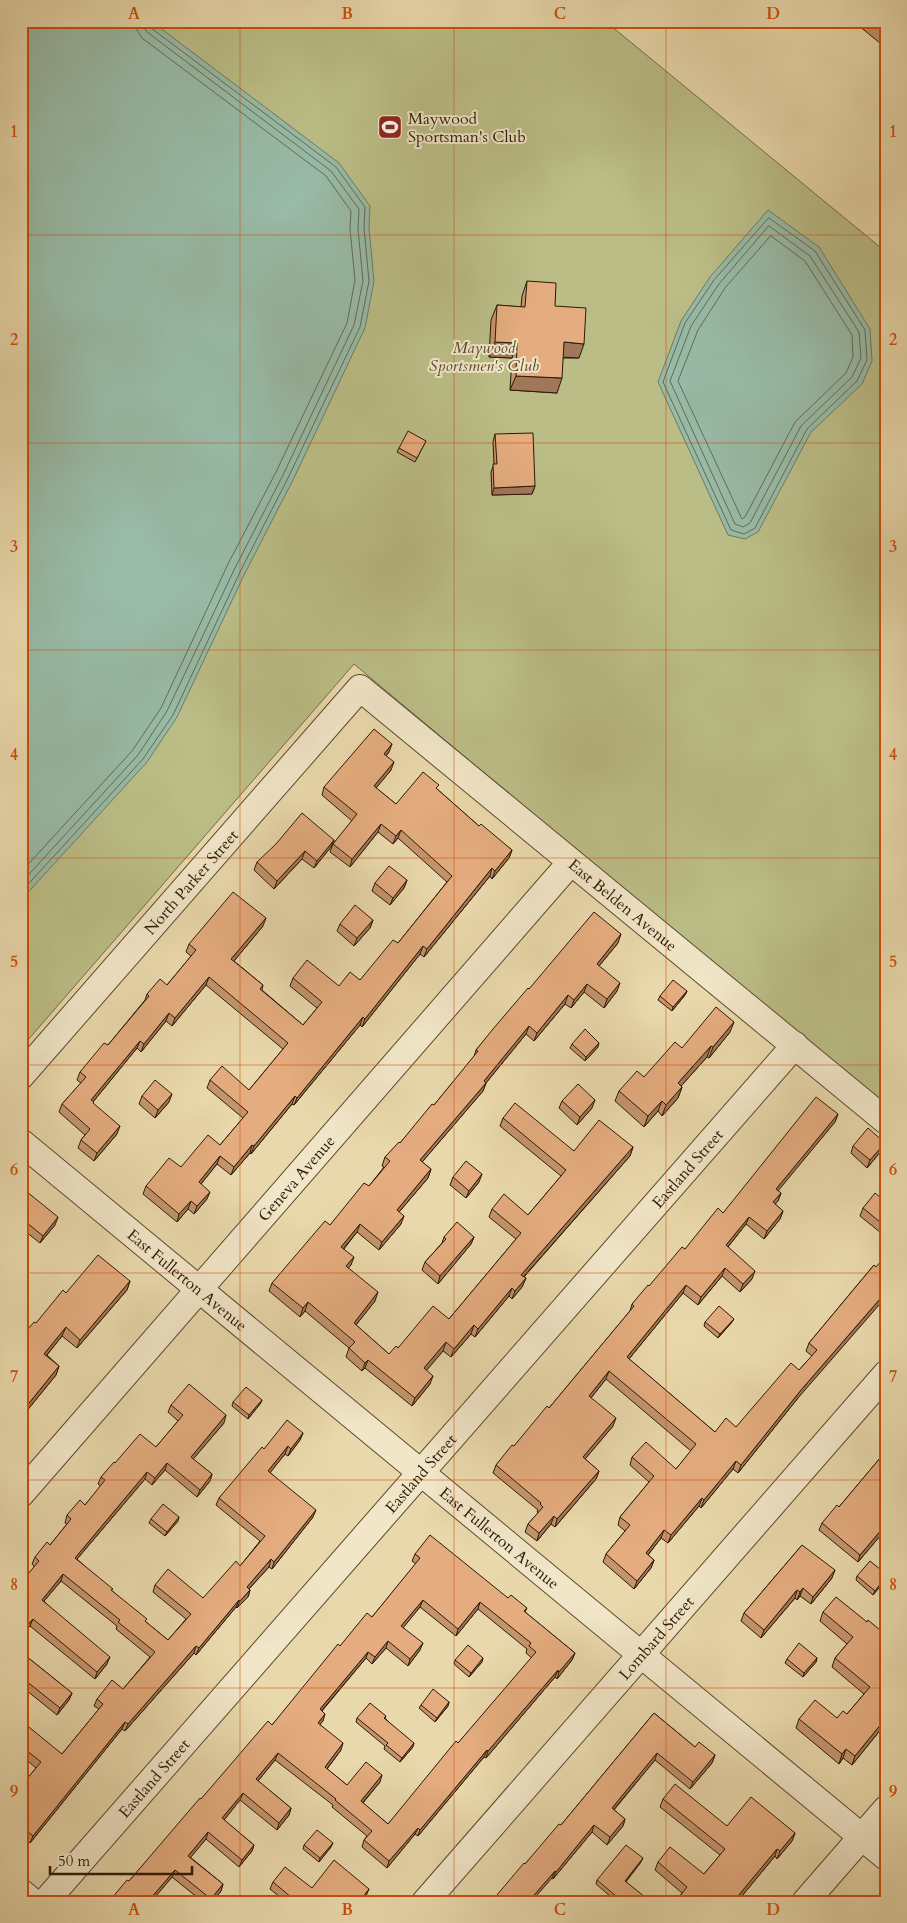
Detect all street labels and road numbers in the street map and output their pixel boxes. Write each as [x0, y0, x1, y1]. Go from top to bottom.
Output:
street label: North Parker Street [139, 825, 244, 940]
street label: East Belden Avenue [563, 854, 681, 957]
street label: Eastland Street [647, 1125, 729, 1213]
street label: Geneva Avenue [253, 1131, 340, 1226]
street label: East Fullerton Avenue [122, 1224, 252, 1337]
street label: Eastland Street [380, 1429, 462, 1518]
street label: East Fullerton Avenue [434, 1482, 564, 1595]
street label: Lombard Street [614, 1592, 699, 1685]
street label: Eastland Street [114, 1734, 195, 1823]

